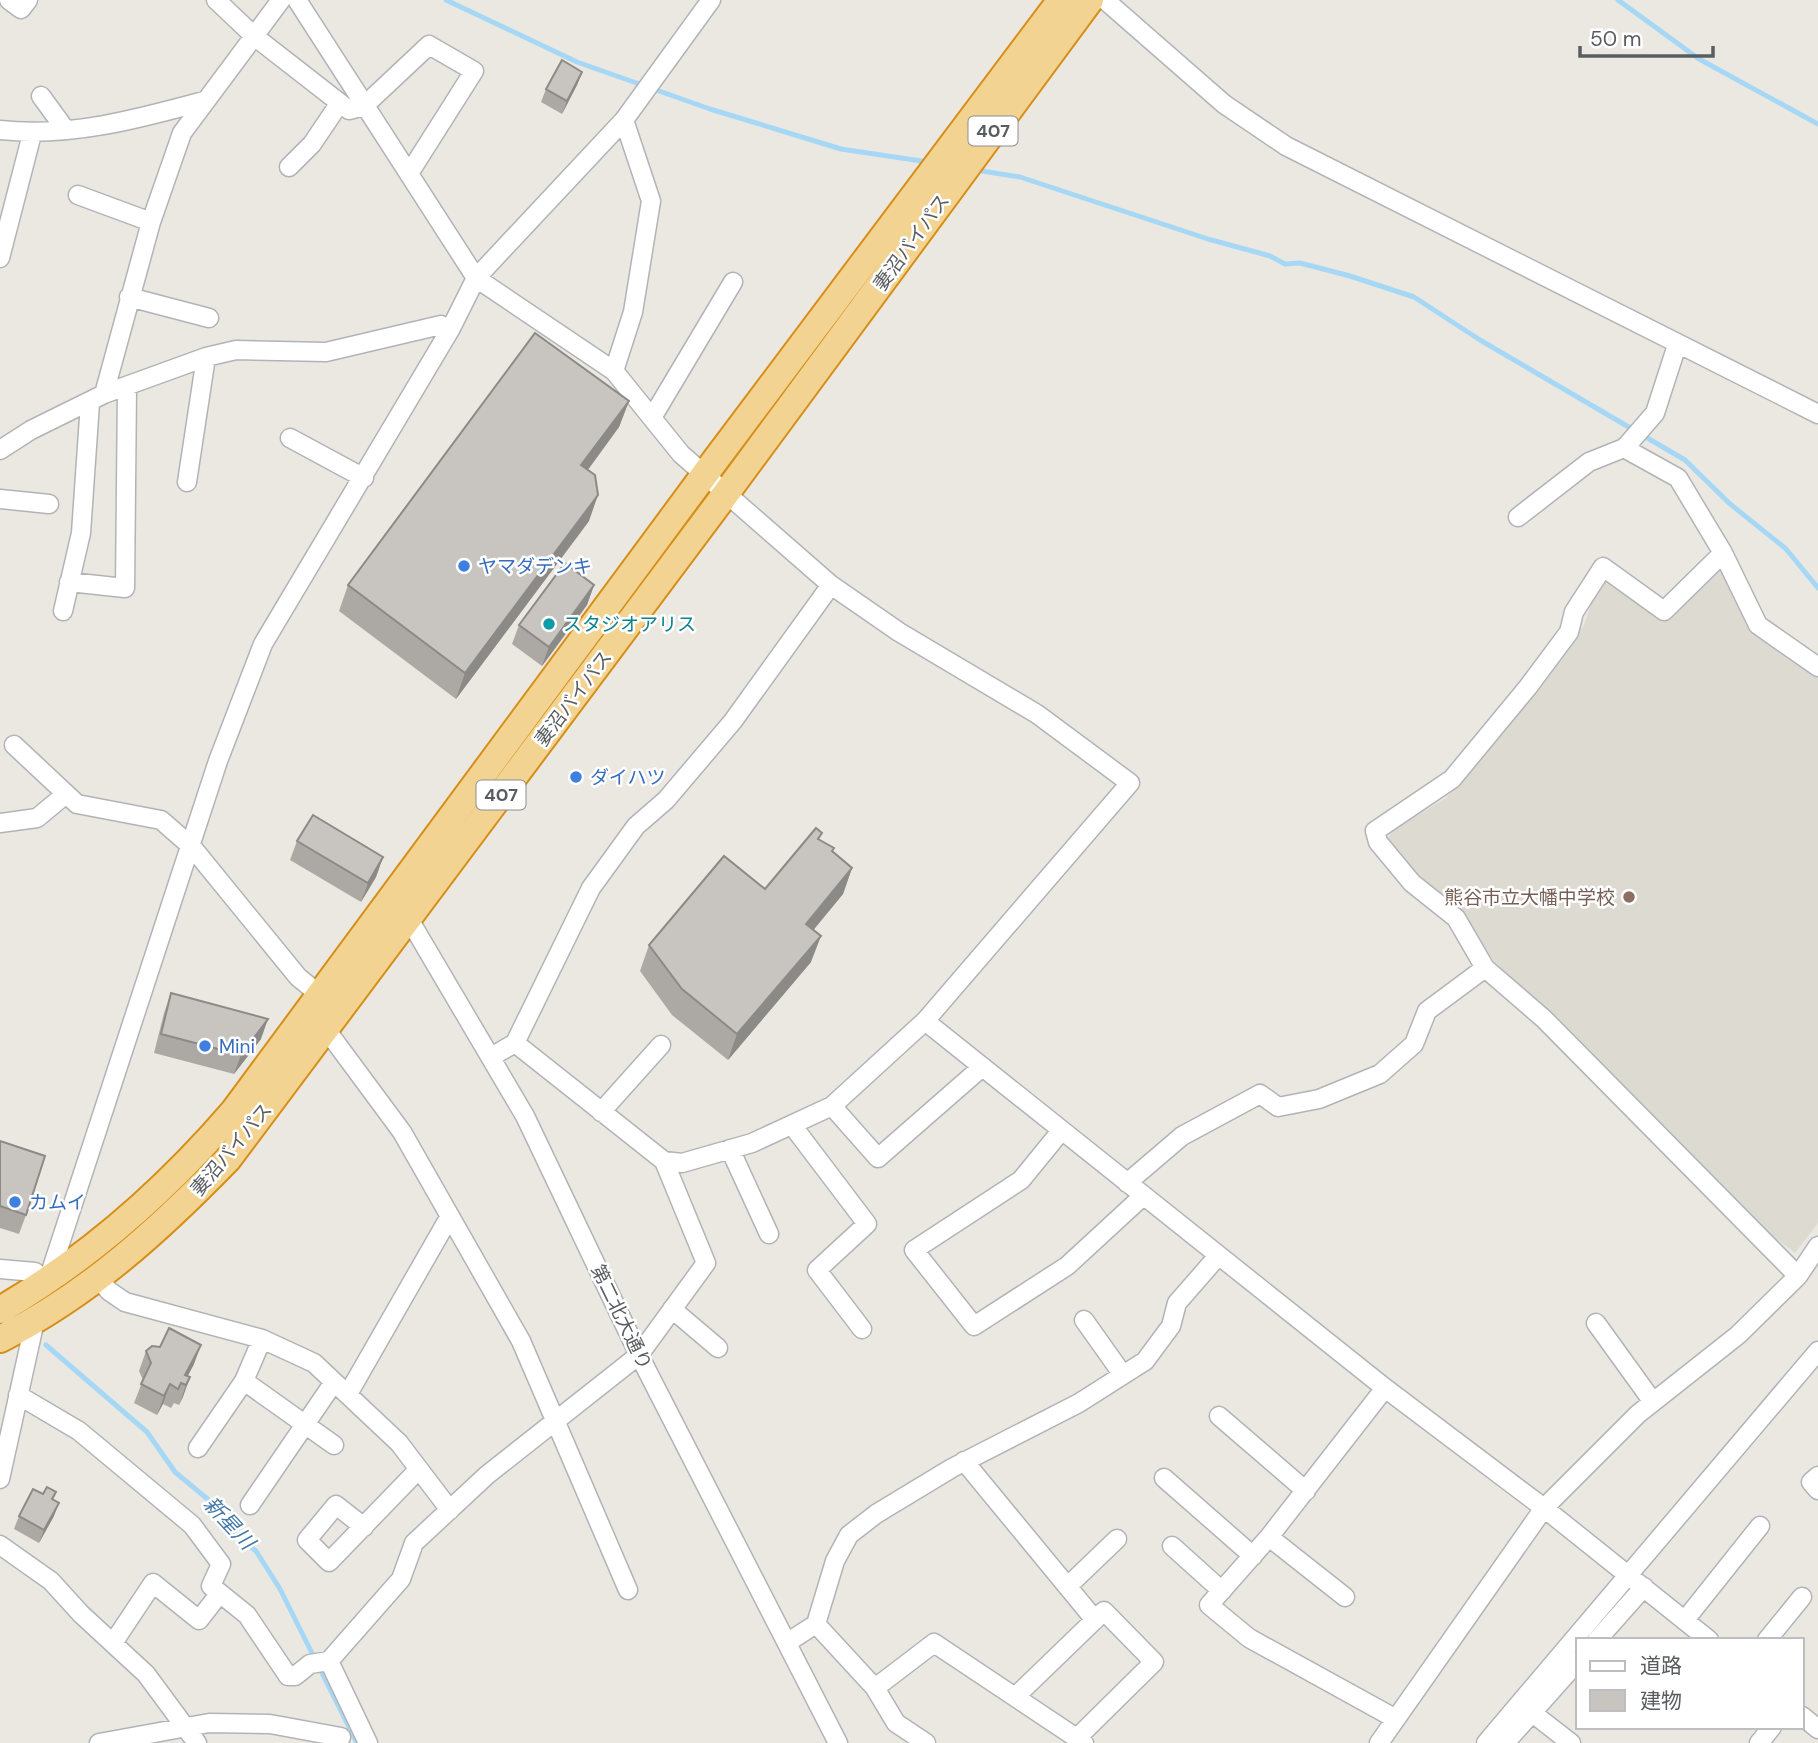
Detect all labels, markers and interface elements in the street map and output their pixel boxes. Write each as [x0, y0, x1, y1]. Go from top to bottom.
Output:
scale bar [1580, 14, 1713, 58]
text: 50 m [1590, 25, 1641, 53]
road number: 407 [968, 116, 1018, 146]
street label: 妻沼バイパス [868, 189, 955, 296]
place label: ヤマダデンキ [478, 554, 592, 579]
marker: ヤマダデンキ [456, 558, 472, 574]
place label: スタジオアリス [563, 612, 696, 637]
marker: スタジオアリス [541, 616, 557, 632]
street label: 妻沼バイパス [529, 645, 618, 751]
place label: ダイハツ [590, 765, 666, 790]
marker: ダイハツ [568, 769, 584, 785]
road number: 407 [476, 780, 526, 810]
place label: 熊谷市立大幡中学校 [1444, 885, 1615, 910]
marker: 熊谷市立大幡中学校 [1621, 889, 1637, 905]
place label: Mini [219, 1034, 255, 1059]
marker: Mini [197, 1038, 213, 1054]
street label: 妻沼バイパス [185, 1098, 277, 1201]
place label: カムイ [29, 1190, 86, 1215]
marker: カムイ [7, 1194, 23, 1210]
street label: 第二北大通り [585, 1261, 658, 1374]
water label: 新星川 [197, 1490, 262, 1557]
legend [1576, 1638, 1804, 1729]
text: 道路 [1640, 1652, 1682, 1680]
text: 建物 [1640, 1687, 1682, 1715]

